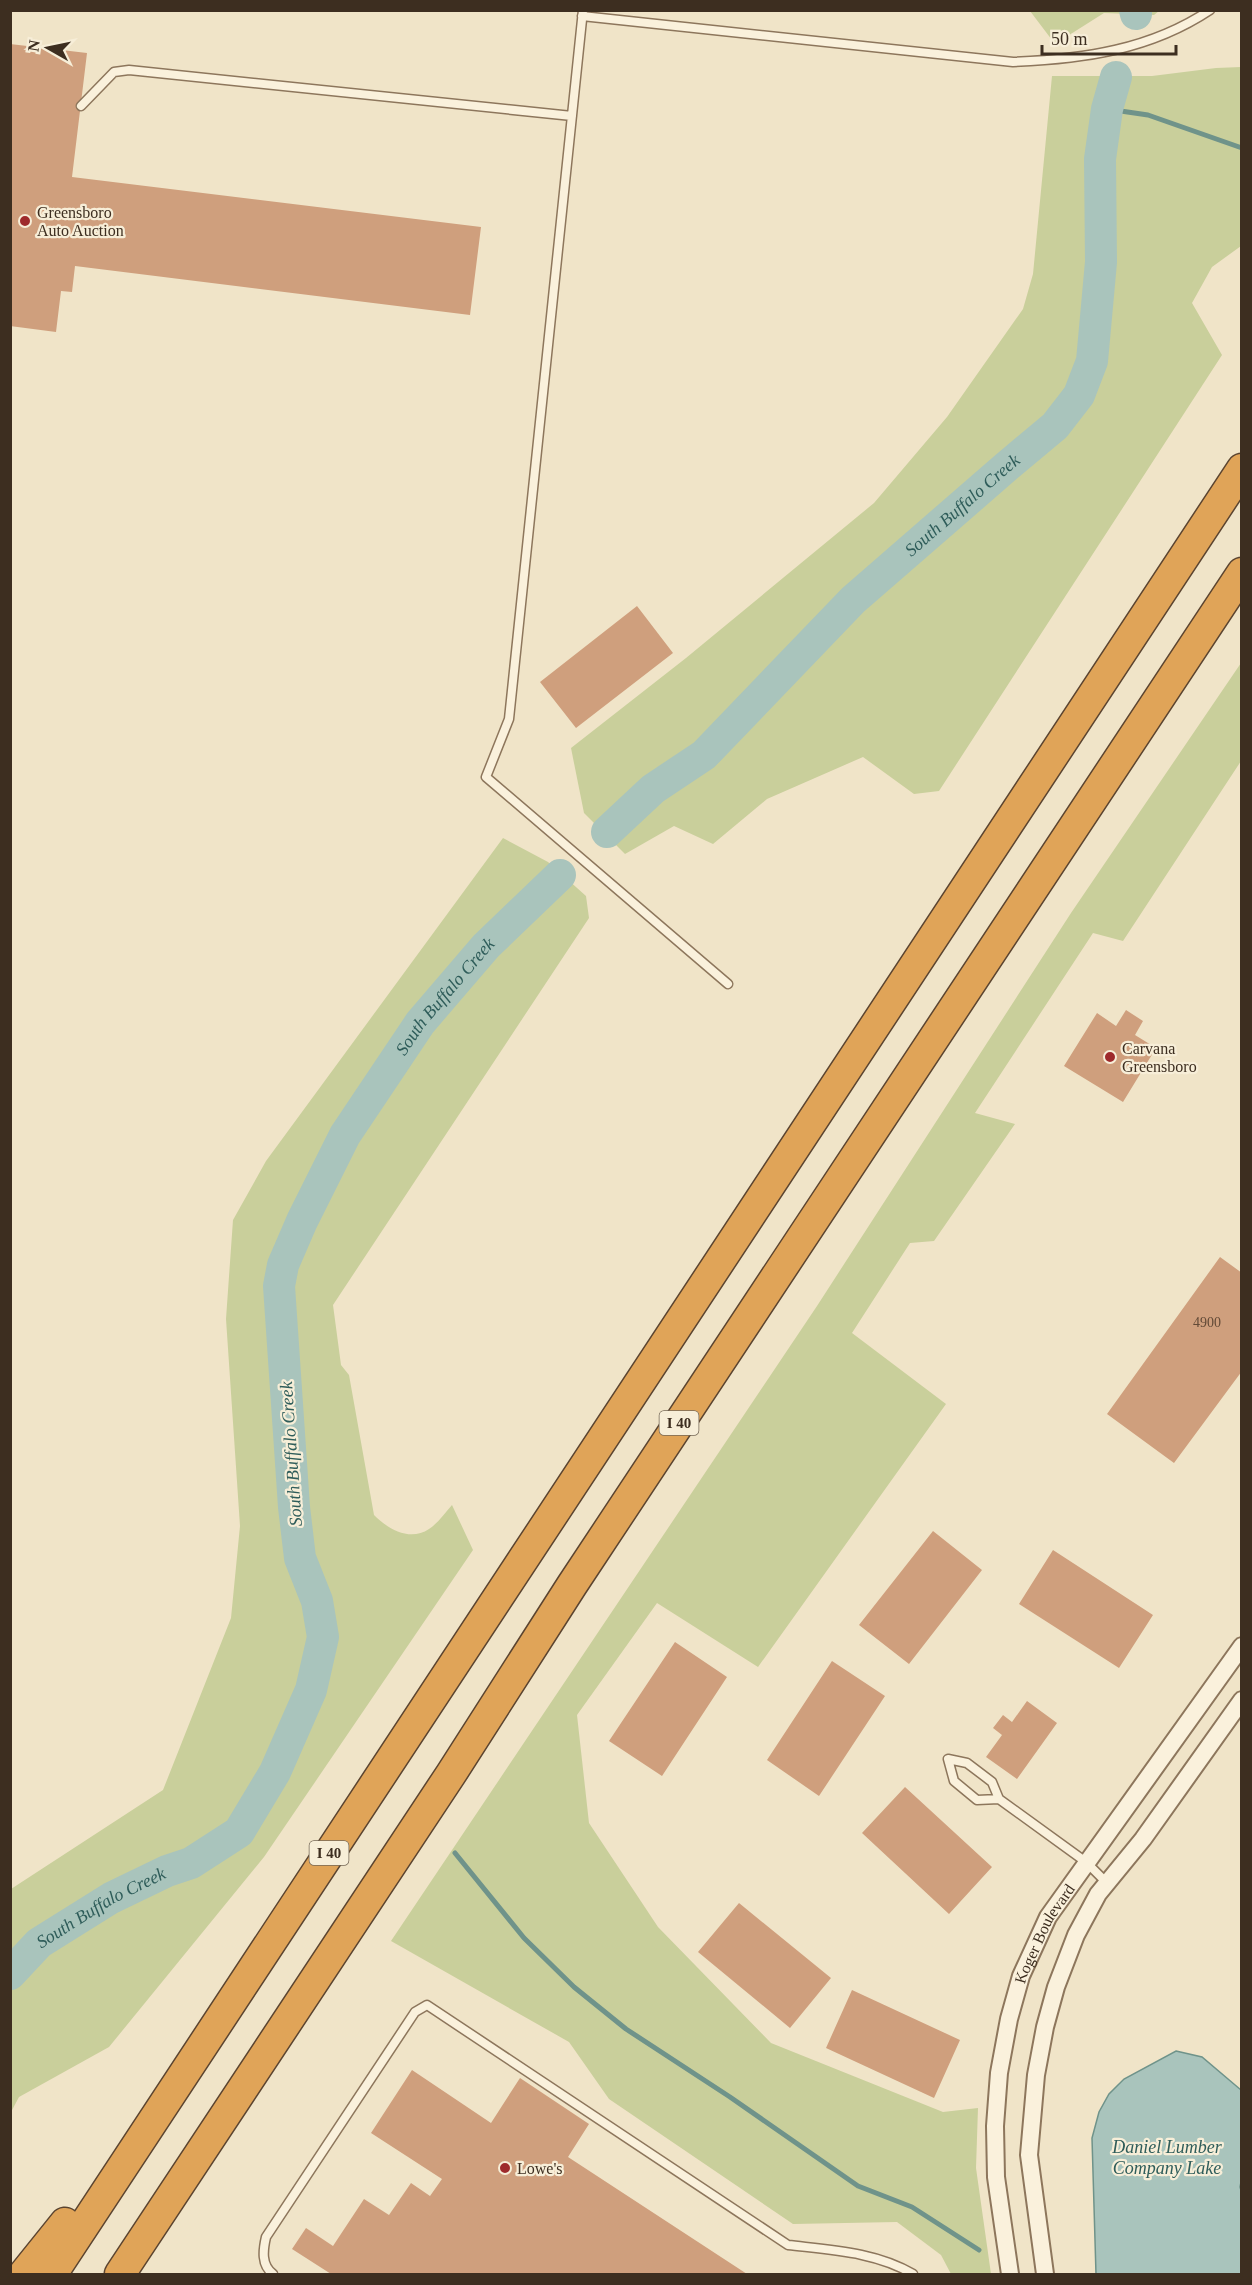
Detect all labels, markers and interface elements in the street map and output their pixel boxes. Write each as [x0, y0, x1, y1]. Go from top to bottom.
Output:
north arrow [18, 18, 78, 78]
scale bar [1042, 18, 1176, 56]
text: 50 m [1051, 29, 1088, 49]
text: N [24, 38, 43, 53]
place label: Greensboro Auto Auction [37, 204, 124, 239]
marker: Greensboro Auto Auction [18, 214, 32, 228]
water label: South Buffalo Creek [901, 449, 1024, 560]
water label: South Buffalo Creek [391, 933, 499, 1059]
place label: Carvana Greensboro [1122, 1040, 1197, 1075]
marker: Carvana Greensboro [1103, 1050, 1117, 1064]
house number: 4900 [1193, 1315, 1221, 1330]
water label: South Buffalo Creek [276, 1380, 306, 1527]
road number: I 40 [660, 1411, 698, 1435]
road number: I 40 [310, 1841, 348, 1865]
water label: South Buffalo Creek [33, 1863, 170, 1952]
street label: Koger Boulevard [1011, 1881, 1077, 1985]
water label: Daniel Lumber Company Lake [1111, 2137, 1223, 2178]
place label: Lowe's [517, 2160, 563, 2177]
marker: Lowe's [498, 2161, 512, 2175]

